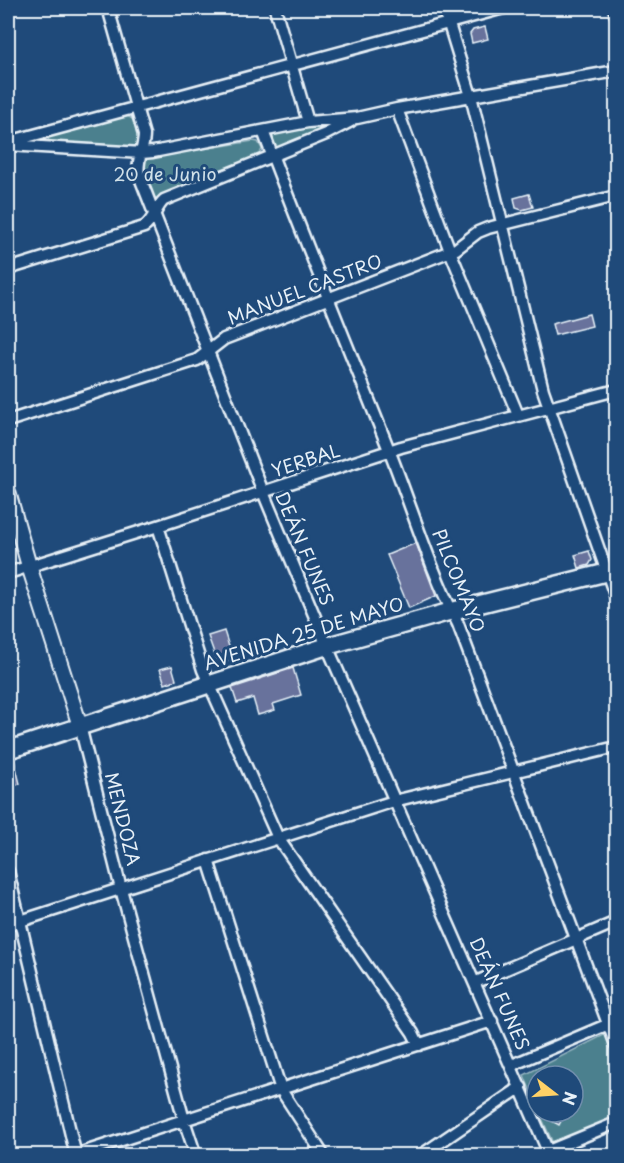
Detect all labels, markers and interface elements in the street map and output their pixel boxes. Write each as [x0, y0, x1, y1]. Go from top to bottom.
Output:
park label: 20 de Junio [114, 160, 216, 187]
street label: MANUEL CASTRO [223, 247, 386, 331]
street label: YERBAL [268, 436, 343, 483]
street label: DEÁN FUNES [269, 487, 341, 609]
street label: PILCOMAYO [426, 525, 492, 636]
street label: AVENIDA 25 DE MAYO [200, 589, 407, 676]
street label: MENDOZA [99, 769, 148, 868]
street label: DEÁN FUNES [463, 933, 537, 1054]
north arrow [525, 1064, 585, 1124]
text: N [557, 1089, 584, 1108]

